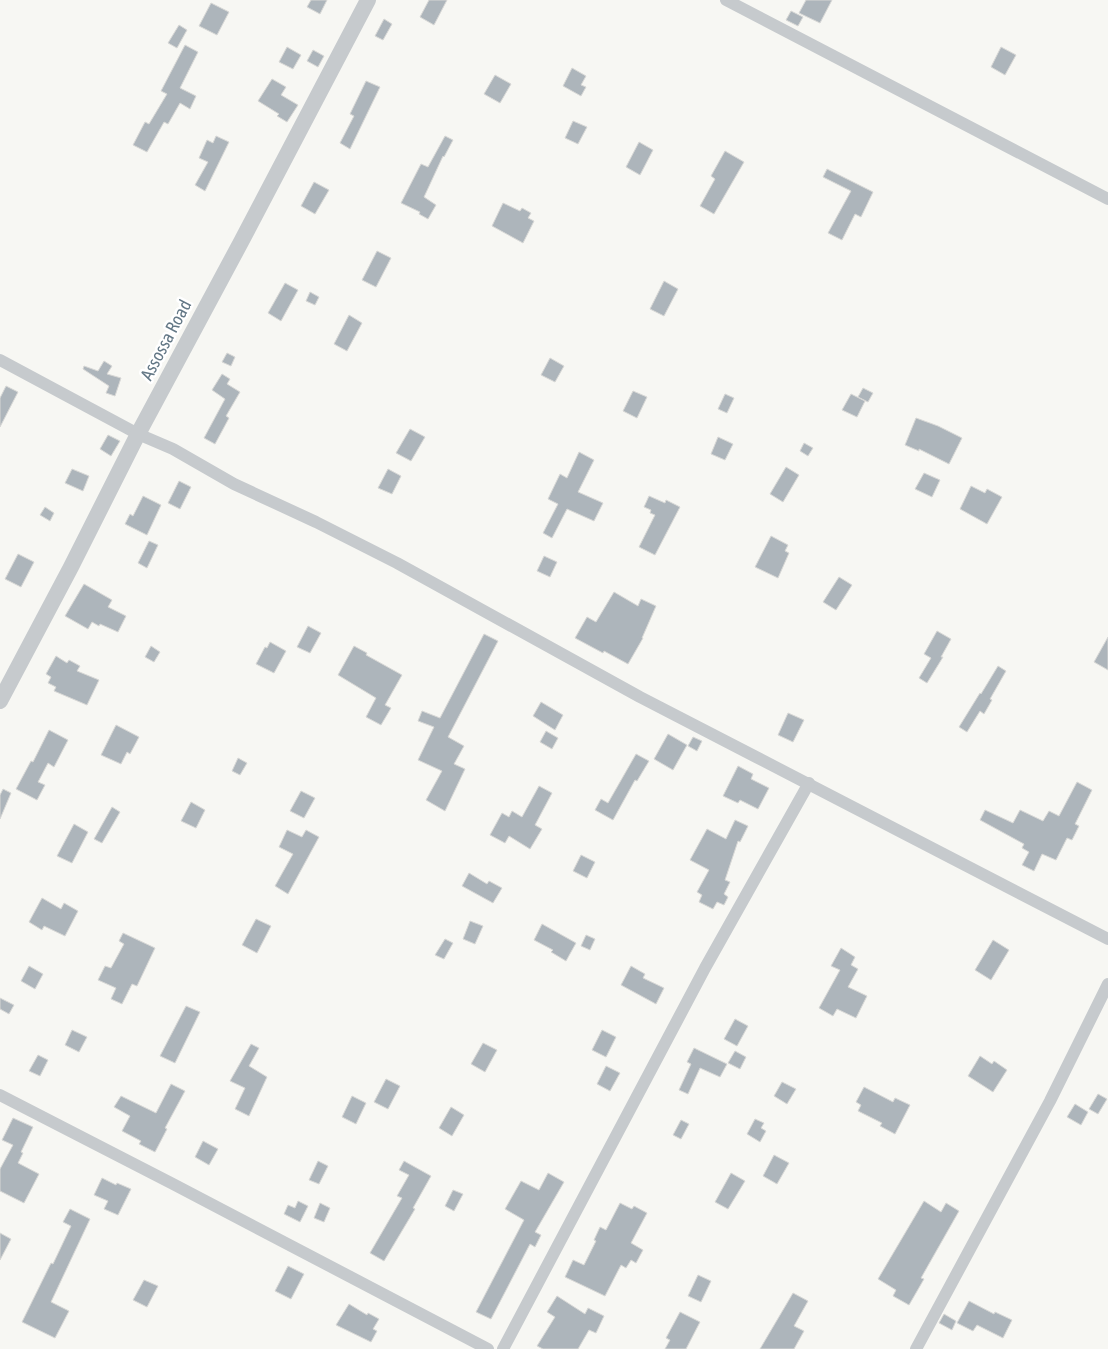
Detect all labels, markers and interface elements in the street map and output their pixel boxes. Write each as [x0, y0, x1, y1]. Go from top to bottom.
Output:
street label: Assossa Road [136, 296, 195, 384]

